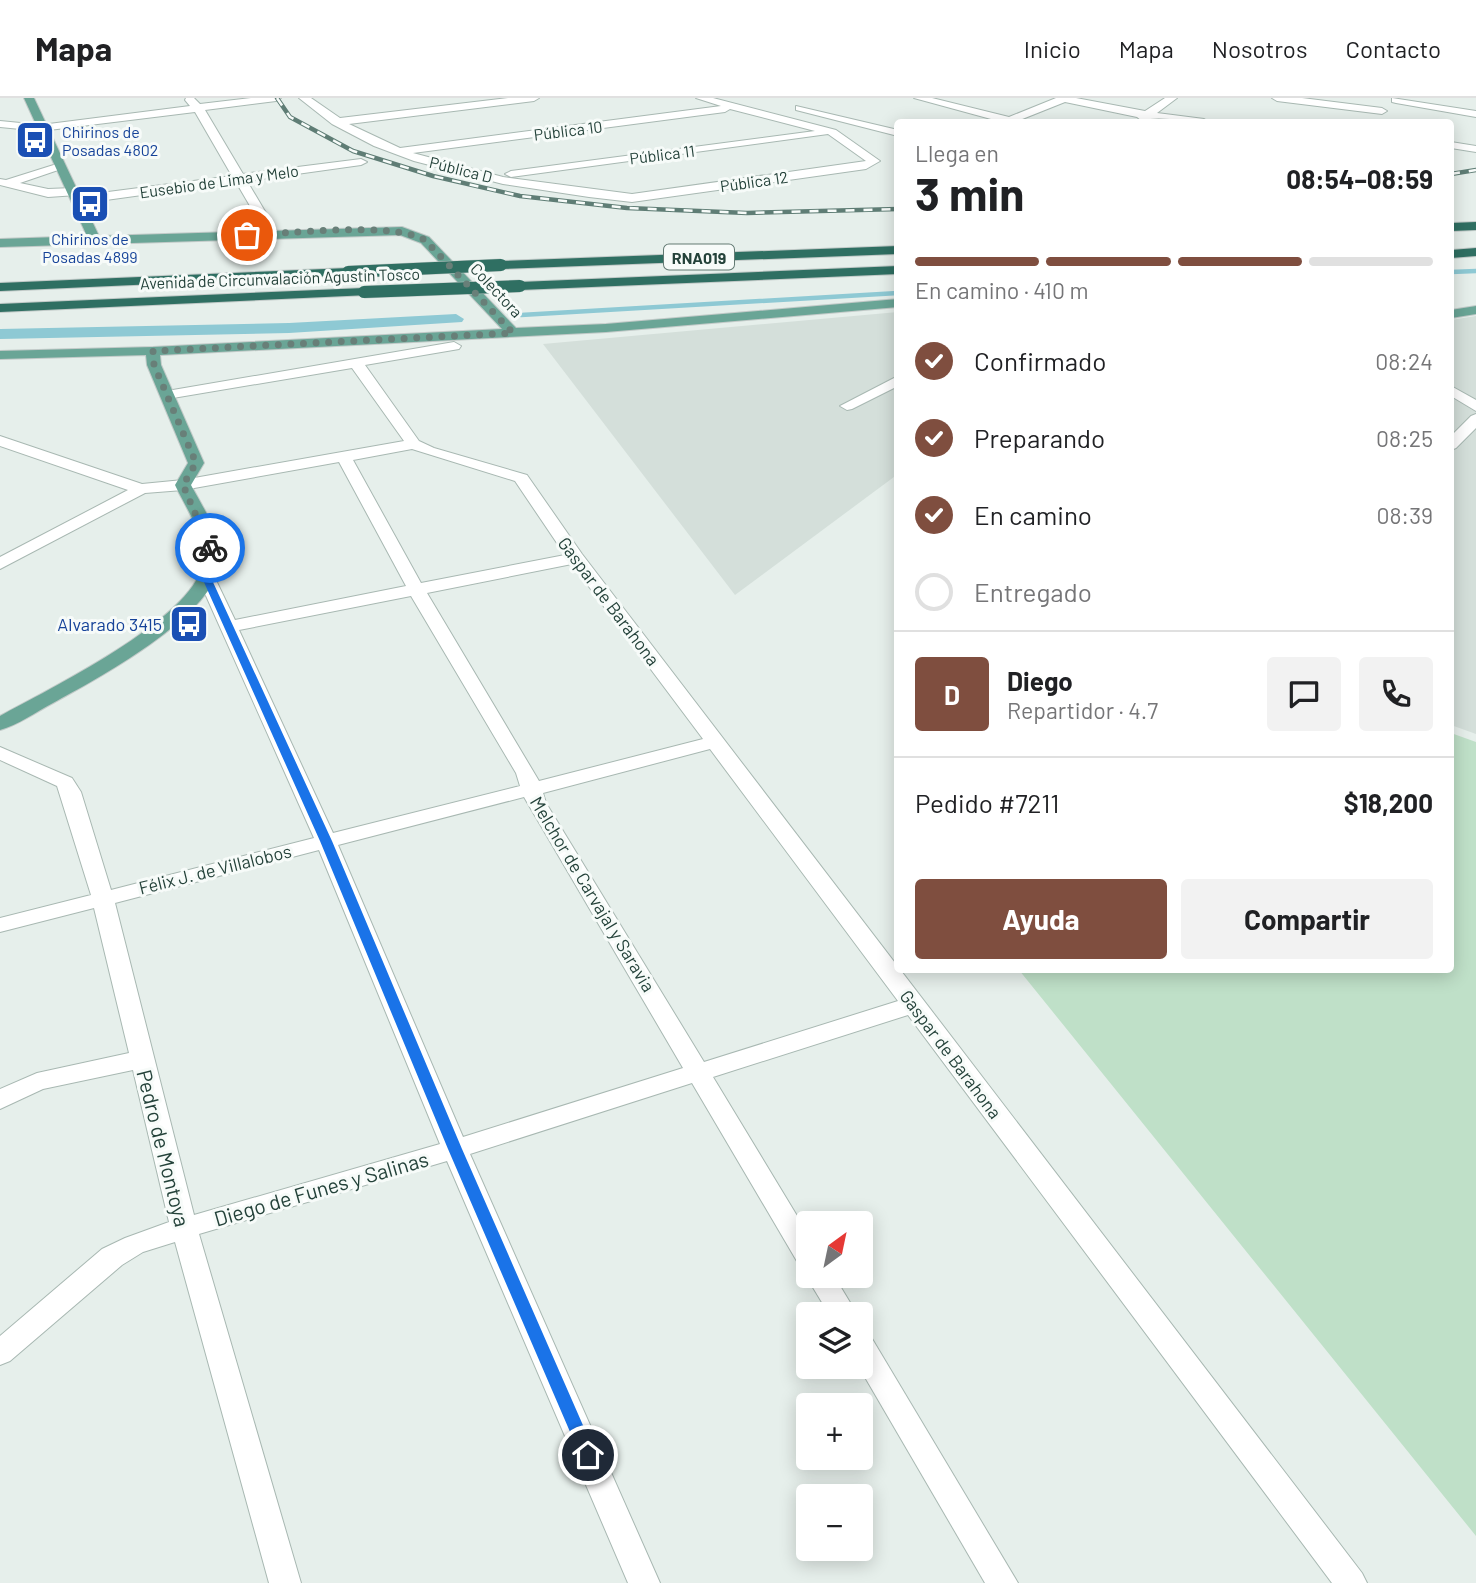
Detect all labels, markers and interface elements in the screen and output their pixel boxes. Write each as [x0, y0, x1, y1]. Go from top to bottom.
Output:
text: Mapa [35, 28, 112, 68]
text: Inicio [1024, 34, 1081, 63]
text: Mapa [1119, 34, 1174, 63]
text: Nosotros [1212, 34, 1308, 63]
text: Contacto [1346, 34, 1441, 63]
street label: Pública 10 [533, 116, 603, 144]
bus stop icon: Chirinos de Posadas 4802 [14, 119, 56, 161]
place label: Chirinos de Posadas 4802 [62, 122, 158, 159]
text: Llega en [915, 139, 999, 167]
street label: Pública 11 [628, 141, 696, 167]
street label: Pública D [428, 152, 494, 186]
street label: Eusebio de Lima y Melo [138, 160, 300, 202]
text: 08:54–08:59 [1286, 163, 1433, 194]
text: 3 min [915, 165, 1024, 220]
street label: Pública 12 [719, 167, 789, 195]
bus stop icon: Chirinos de Posadas 4899 [69, 183, 111, 225]
pin [217, 205, 277, 265]
icon: bag [228, 216, 266, 254]
place label: Chirinos de Posadas 4899 [42, 229, 138, 266]
road number: RNA019 [664, 244, 734, 270]
street label: Colectora [467, 259, 527, 321]
street label: Avenida de Circunvalación Agustín Tosco [140, 264, 420, 292]
text: En camino · 410 m [915, 276, 1089, 304]
icon: check [915, 342, 953, 380]
text: Confirmado [974, 345, 1106, 376]
text: 08:24 [1375, 347, 1433, 375]
icon: check [915, 419, 953, 457]
text: Preparando [974, 422, 1105, 453]
text: 08:25 [1376, 424, 1433, 452]
icon: check [915, 496, 953, 534]
text: En camino [974, 499, 1092, 530]
text: 08:39 [1376, 501, 1433, 529]
courier [175, 513, 245, 583]
icon: bike [191, 529, 229, 567]
street label: Gaspar de Barahona [553, 532, 665, 670]
text: Entregado [974, 576, 1092, 607]
bus stop icon: Alvarado 3415 [168, 603, 210, 645]
place label: Alvarado 3415 [57, 613, 162, 635]
button: chat [1267, 657, 1341, 731]
button: phone [1359, 657, 1433, 731]
text: Diego [1007, 665, 1073, 696]
text: D [944, 679, 960, 710]
text: Repartidor · 4.7 [1007, 696, 1158, 724]
text: Pedido #7211 [915, 787, 1059, 818]
text: $18,200 [1344, 787, 1433, 818]
street label: Melchor de Carvajal y Saravia [526, 792, 660, 996]
street label: Félix J. de Villalobos [136, 839, 294, 899]
button: Ayuda [915, 879, 1167, 959]
button: Compartir [1181, 879, 1433, 959]
street label: Gaspar de Barahona [895, 985, 1007, 1123]
street label: Pedro de Montoya [132, 1067, 196, 1229]
street label: Diego de Funes y Salinas [211, 1145, 431, 1231]
north arrow [796, 1211, 873, 1288]
map controls [796, 1211, 873, 1561]
button: layers [796, 1302, 873, 1379]
button: + [796, 1393, 873, 1470]
pin [558, 1425, 618, 1485]
icon: home [569, 1436, 607, 1474]
button: − [796, 1484, 873, 1561]

